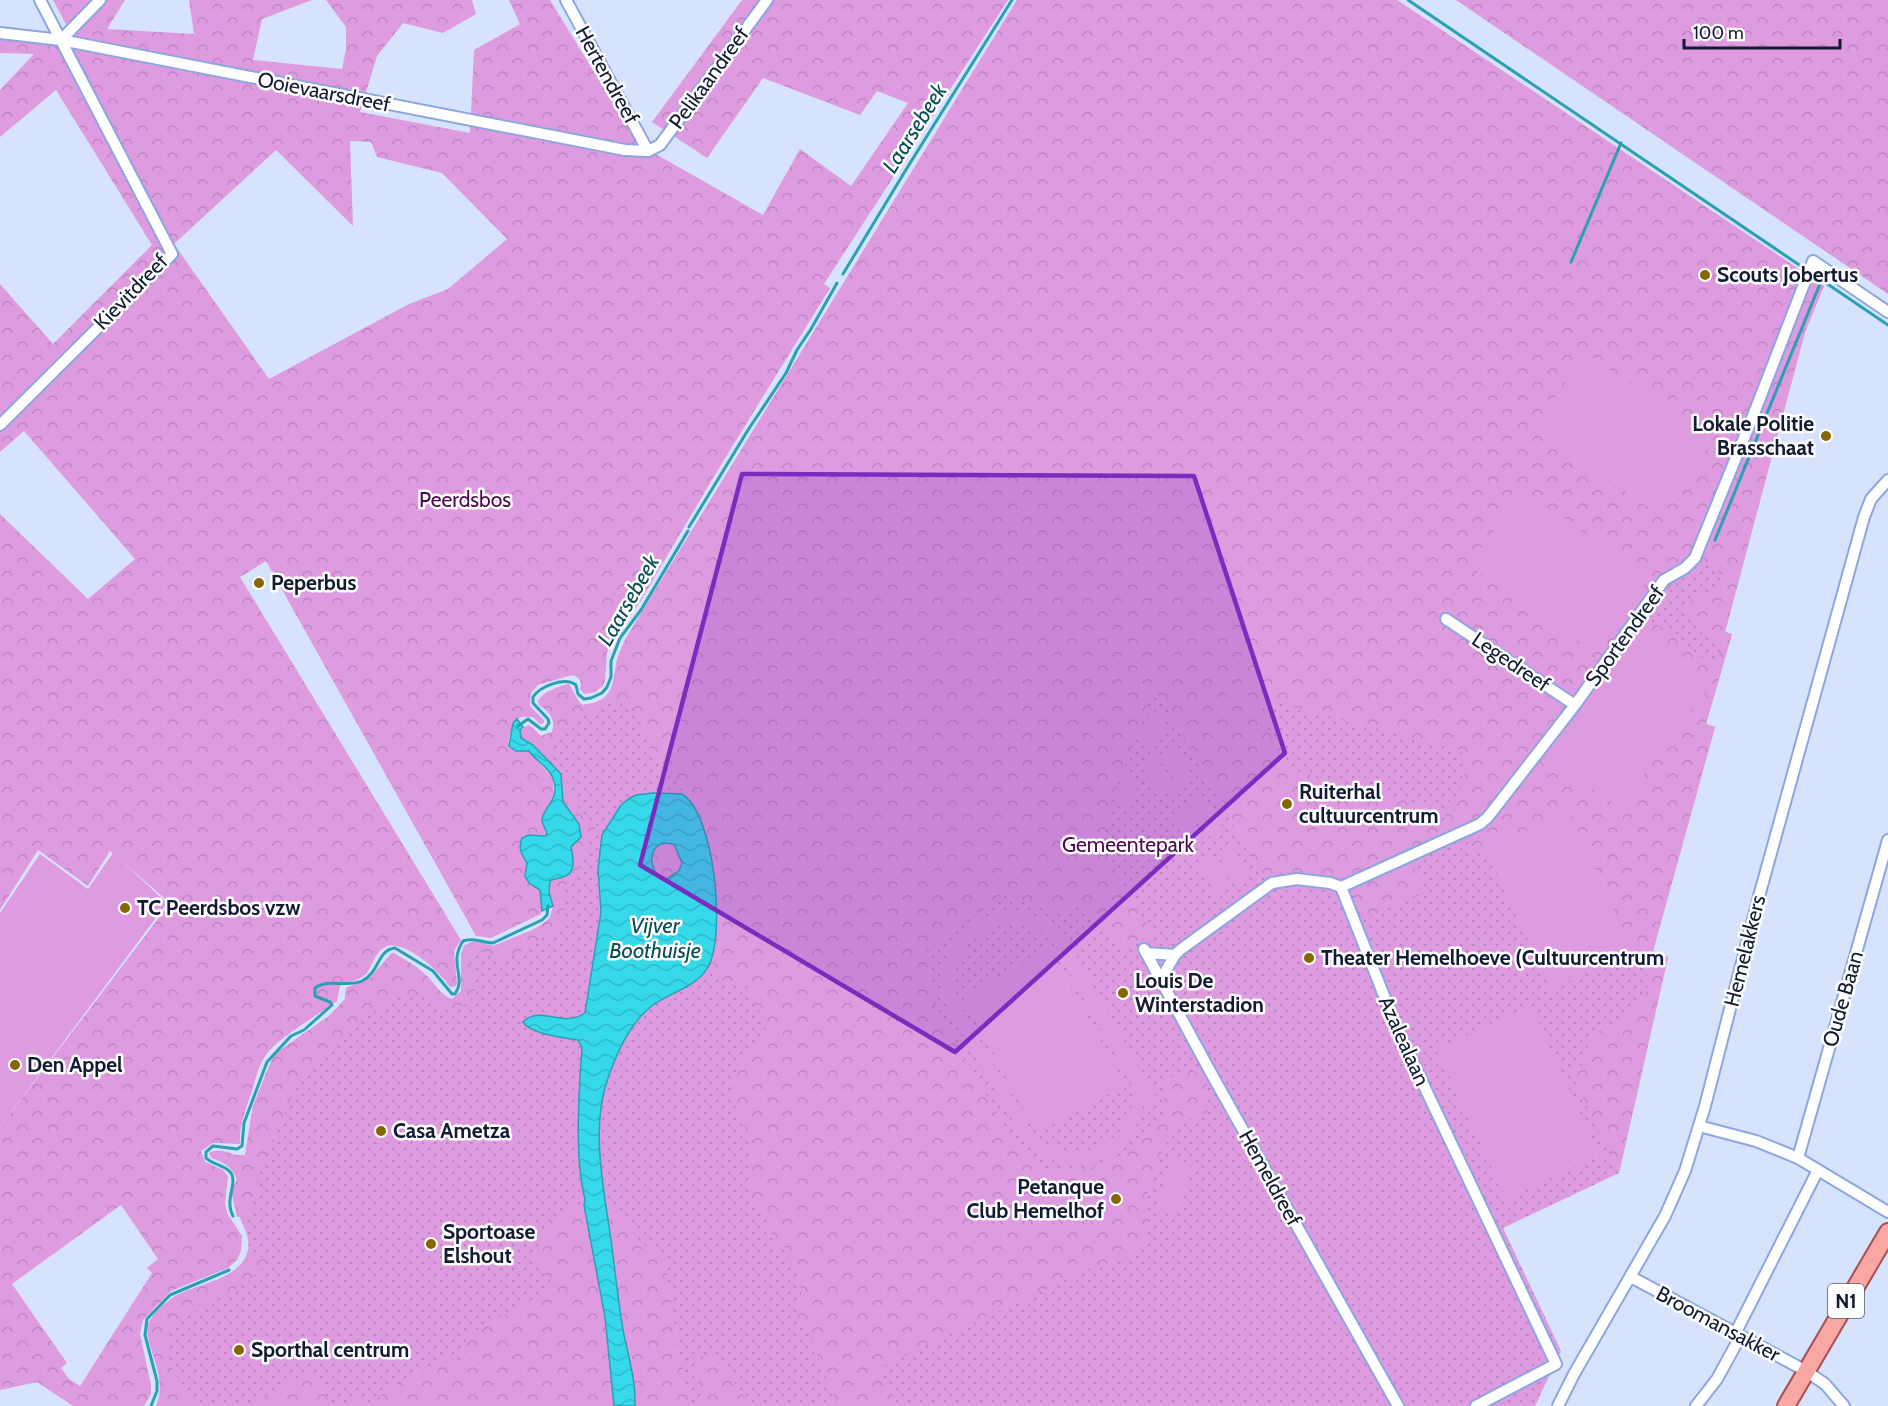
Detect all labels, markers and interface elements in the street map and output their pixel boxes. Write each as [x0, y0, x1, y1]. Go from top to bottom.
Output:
scale bar [1684, 12, 1840, 50]
street label: Hertendreef [570, 22, 645, 128]
street label: Pelikaandreef [663, 22, 754, 133]
text: 100 m [1693, 22, 1744, 44]
street label: Ooievaarsdreef [256, 66, 393, 117]
water label: Laarsebeek [876, 78, 953, 178]
street label: Kievitdreef [88, 248, 173, 335]
place label: Scouts Jobertus [1717, 262, 1858, 287]
marker: Scouts Jobertus [1698, 268, 1712, 282]
place label: Lokale Politie Brasschaat [1692, 411, 1814, 460]
marker: Lokale Politie Brasschaat [1819, 429, 1833, 443]
park label: Peerdsbos [419, 487, 511, 512]
water label: Laarsebeek [592, 550, 666, 650]
place label: Peperbus [271, 570, 356, 595]
marker: Peperbus [252, 576, 266, 590]
street label: Sportendreef [1580, 581, 1669, 691]
street label: Legedreef [1468, 626, 1555, 697]
place label: Ruiterhal cultuurcentrum [1299, 779, 1438, 828]
marker: Ruiterhal cultuurcentrum [1280, 797, 1294, 811]
park label: Gemeentepark [1062, 832, 1194, 857]
street label: Hemelakkers [1719, 892, 1770, 1009]
place label: TC Peerdsbos vzw [137, 895, 301, 920]
marker: TC Peerdsbos vzw [118, 901, 132, 915]
water label: Vijver Boothuisje [609, 912, 701, 964]
place label: Theater Hemelhoeve (Cultuurcentrum [1321, 945, 1664, 970]
street label: Oude Baan [1817, 948, 1868, 1050]
marker: Theater Hemelhoeve (Cultuurcentrum [1302, 951, 1316, 965]
place label: Louis De Winterstadion [1135, 968, 1264, 1017]
marker: Louis De Winterstadion [1116, 986, 1130, 1000]
street label: Azalealaan [1374, 992, 1435, 1089]
place label: Den Appel [27, 1052, 123, 1077]
marker: Den Appel [8, 1058, 22, 1072]
place label: Casa Ametza [393, 1118, 511, 1143]
marker: Casa Ametza [374, 1124, 388, 1138]
street label: Hemeldreef [1234, 1125, 1307, 1230]
place label: Petanque Club Hemelhof [966, 1174, 1104, 1223]
marker: Petanque Club Hemelhof [1109, 1192, 1123, 1206]
place label: Sportoase Elshout [443, 1219, 536, 1268]
marker: Sportoase Elshout [424, 1237, 438, 1251]
street label: Broomansakker [1652, 1280, 1785, 1367]
road number: N1 [1828, 1284, 1864, 1318]
place label: Sporthal centrum [251, 1337, 409, 1362]
marker: Sporthal centrum [232, 1343, 246, 1357]

